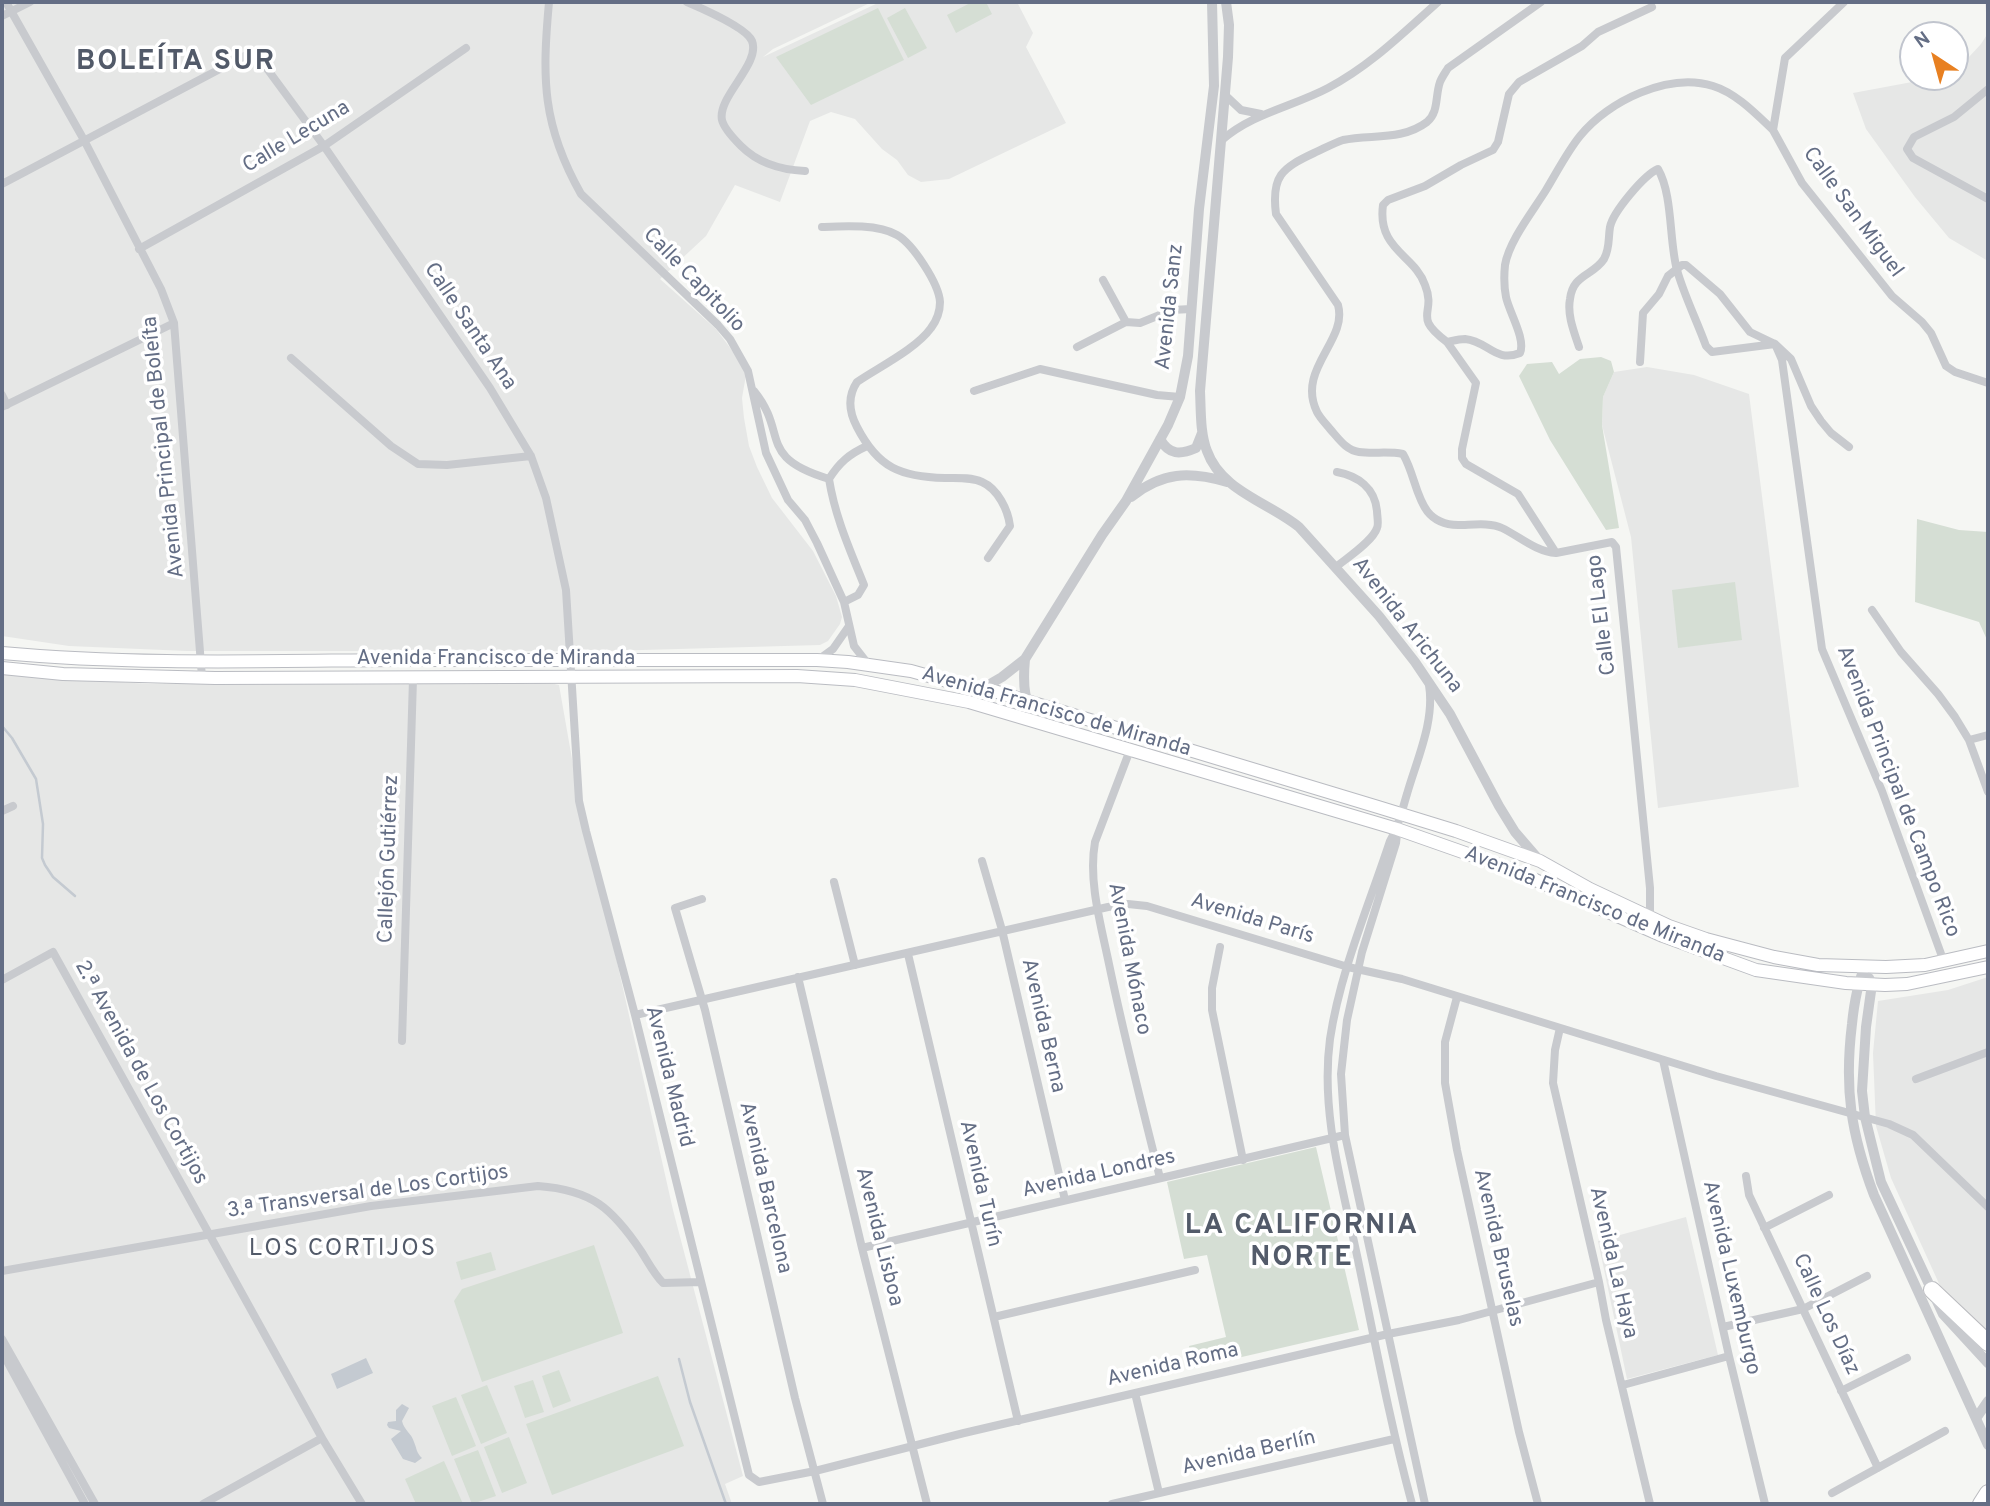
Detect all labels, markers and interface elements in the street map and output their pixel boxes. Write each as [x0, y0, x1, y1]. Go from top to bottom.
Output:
north arrow [1899, 21, 1969, 91]
text: N [1910, 27, 1935, 54]
district label: BOLEÍTA SUR [77, 46, 275, 80]
street label: Calle Lecuna [239, 96, 355, 180]
street label: Calle San Miguel [1796, 143, 1908, 283]
street label: Calle Capitolio [637, 223, 749, 339]
street label: Avenida Sanz [1152, 243, 1190, 371]
street label: Calle Santa Ana [417, 259, 521, 395]
street label: Avenida Principal de Boleíta [139, 315, 191, 579]
street label: Avenida Arichuna [1345, 553, 1467, 699]
street label: Calle El Lago [1583, 553, 1623, 677]
street label: Avenida Principal de Campo Rico [1830, 643, 1964, 941]
street label: Avenida Francisco de Miranda [357, 647, 635, 673]
street label: Avenida Francisco de Miranda [919, 662, 1193, 764]
street label: Callejón Gutiérrez [374, 774, 406, 944]
street label: Avenida Francisco de Miranda [1460, 842, 1728, 970]
street label: Avenida Mónaco [1101, 881, 1155, 1037]
street label: Avenida París [1187, 889, 1317, 951]
street label: 2.ª Avenida de Los Cortijos [68, 957, 212, 1189]
street label: Avenida Berna [1014, 957, 1070, 1095]
street label: Avenida Madrid [638, 1004, 698, 1150]
street label: Avenida Barcelona [732, 1100, 796, 1276]
street label: Avenida Turín [952, 1118, 1006, 1250]
street label: Avenida Londres [1020, 1145, 1178, 1205]
street label: 3.ª Transversal de Los Cortijos [226, 1161, 510, 1225]
street label: Avenida Lisboa [849, 1165, 907, 1309]
street label: Avenida Bruselas [1467, 1167, 1527, 1329]
street label: Avenida Luxemburgo [1695, 1179, 1765, 1377]
street label: Avenida La Haya [1582, 1185, 1642, 1341]
district label: LA CALIFORNIA NORTE [1186, 1210, 1418, 1276]
district label: LOS CORTIJOS [250, 1236, 436, 1264]
street label: Calle Los Díaz [1786, 1250, 1864, 1380]
street label: Avenida Roma [1105, 1339, 1241, 1393]
street label: Avenida Berlín [1180, 1426, 1318, 1482]

